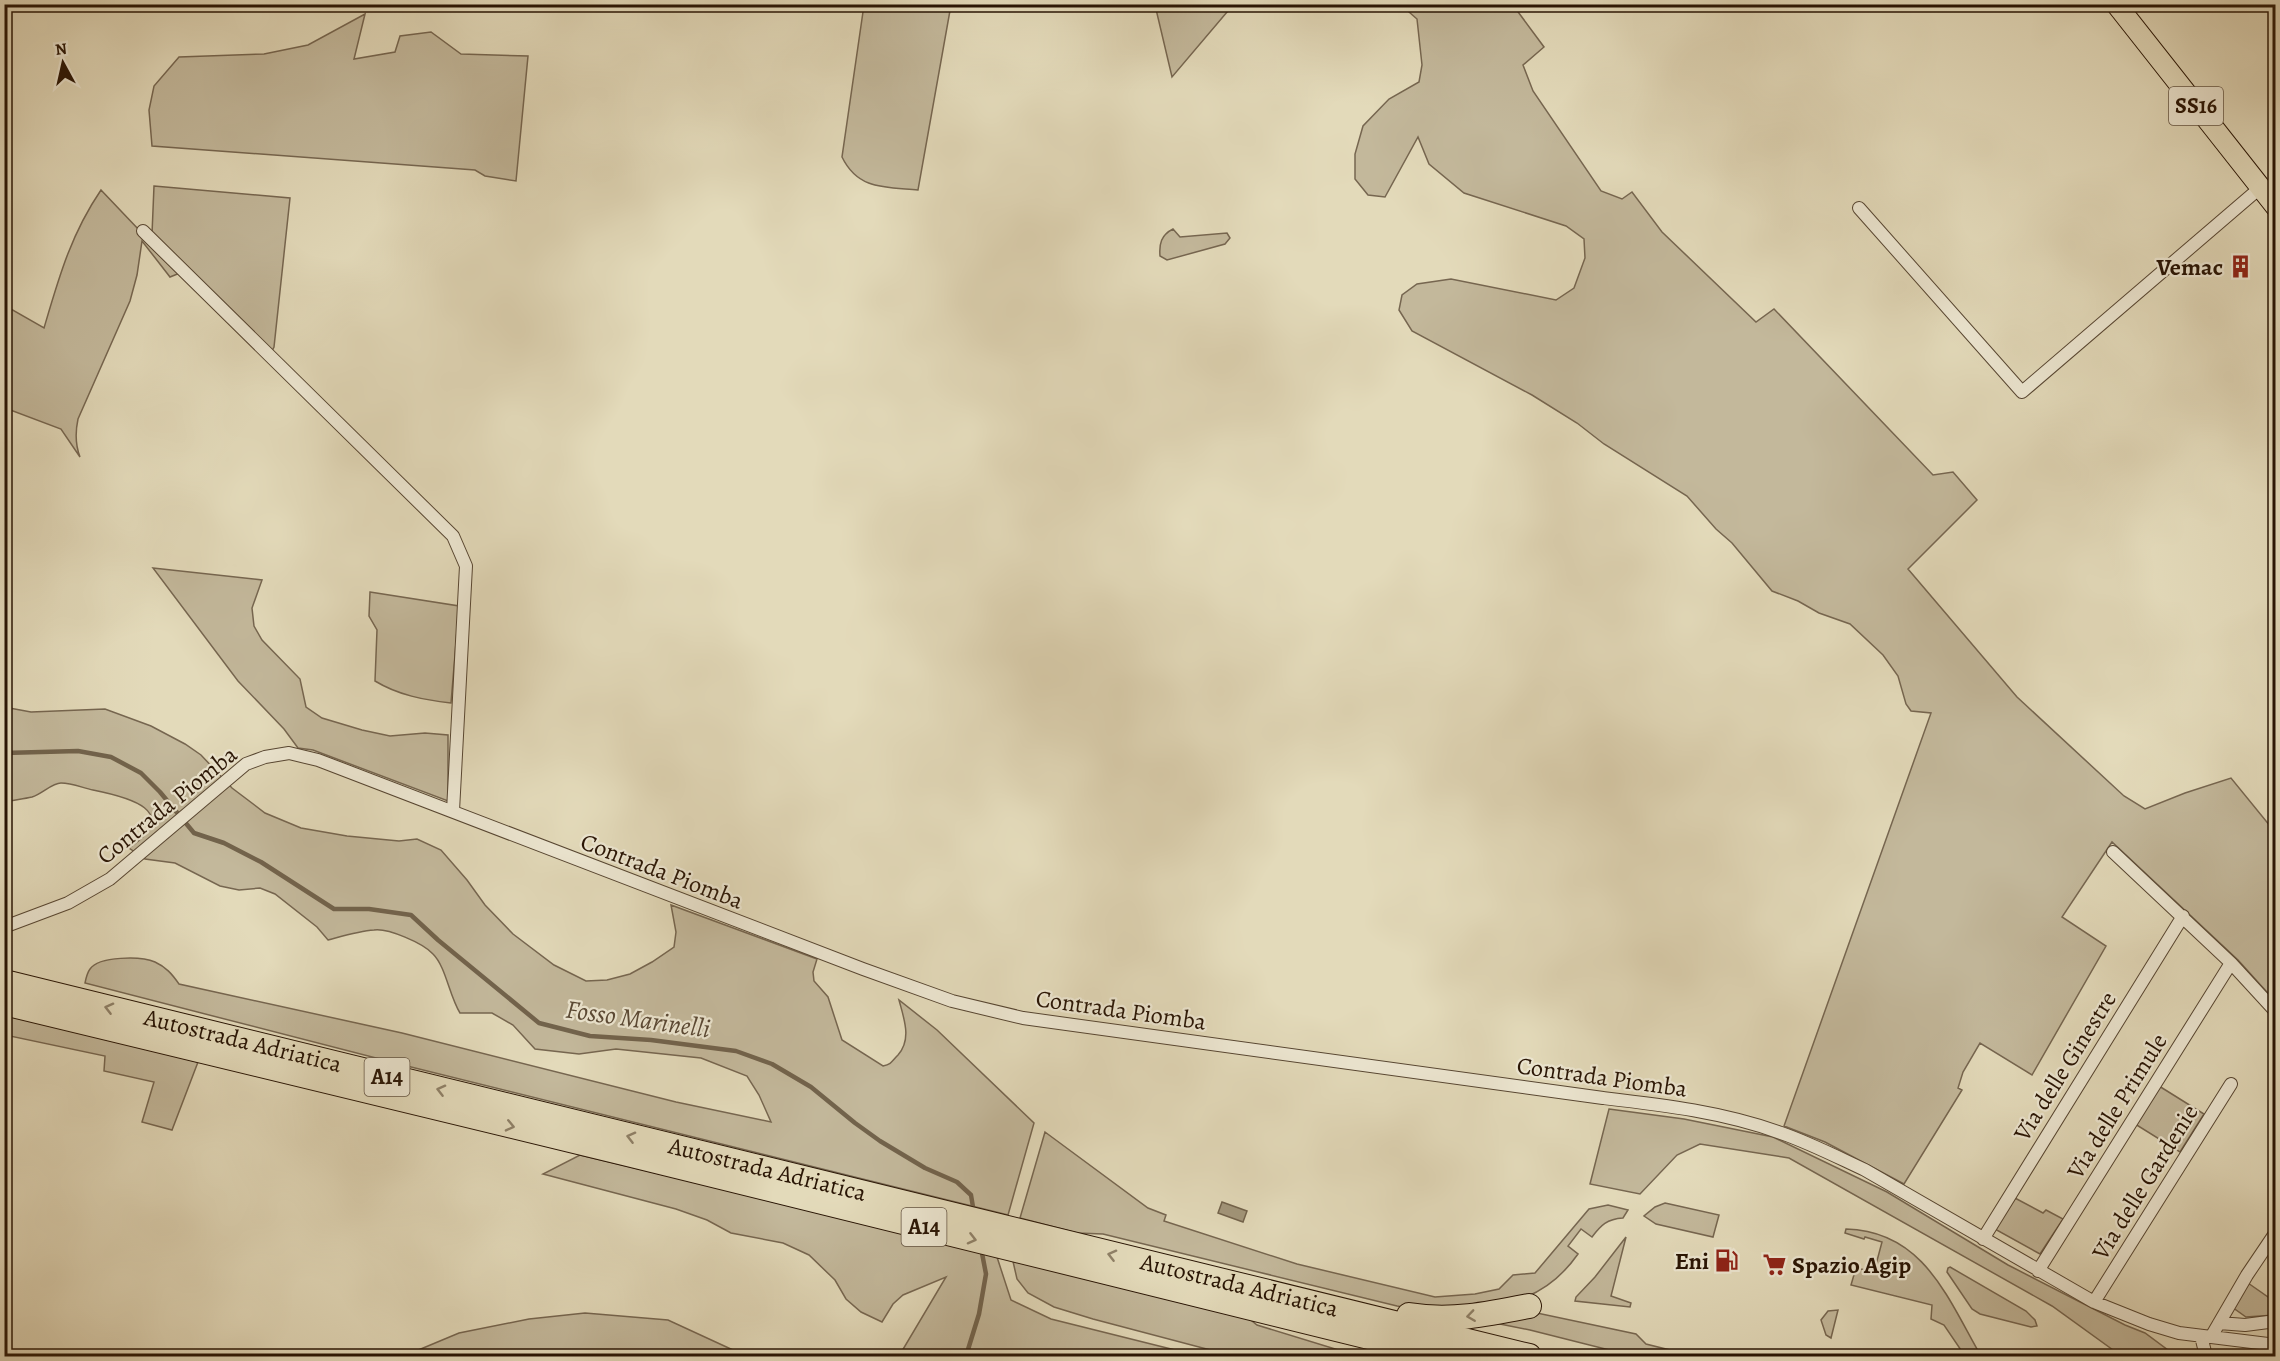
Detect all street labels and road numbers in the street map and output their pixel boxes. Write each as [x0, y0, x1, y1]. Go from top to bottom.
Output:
road number: SS16 [2169, 87, 2223, 125]
street label: Contrada Piomba [90, 738, 244, 871]
street label: Contrada Piomba [576, 825, 749, 917]
street label: Contrada Piomba [1034, 982, 1209, 1038]
street label: Via delle Ginestre [2006, 985, 2124, 1148]
street label: Autostrada Adriatica [140, 1001, 346, 1080]
street label: Via delle Primule [2059, 1027, 2174, 1186]
street label: Contrada Piomba [1515, 1049, 1690, 1105]
road number: A14 [364, 1058, 410, 1096]
street label: Via delle Gardenie [2084, 1098, 2206, 1267]
street label: Autostrada Adriatica [664, 1129, 870, 1209]
road number: A14 [902, 1208, 946, 1246]
street label: Autostrada Adriatica [1136, 1245, 1342, 1325]

